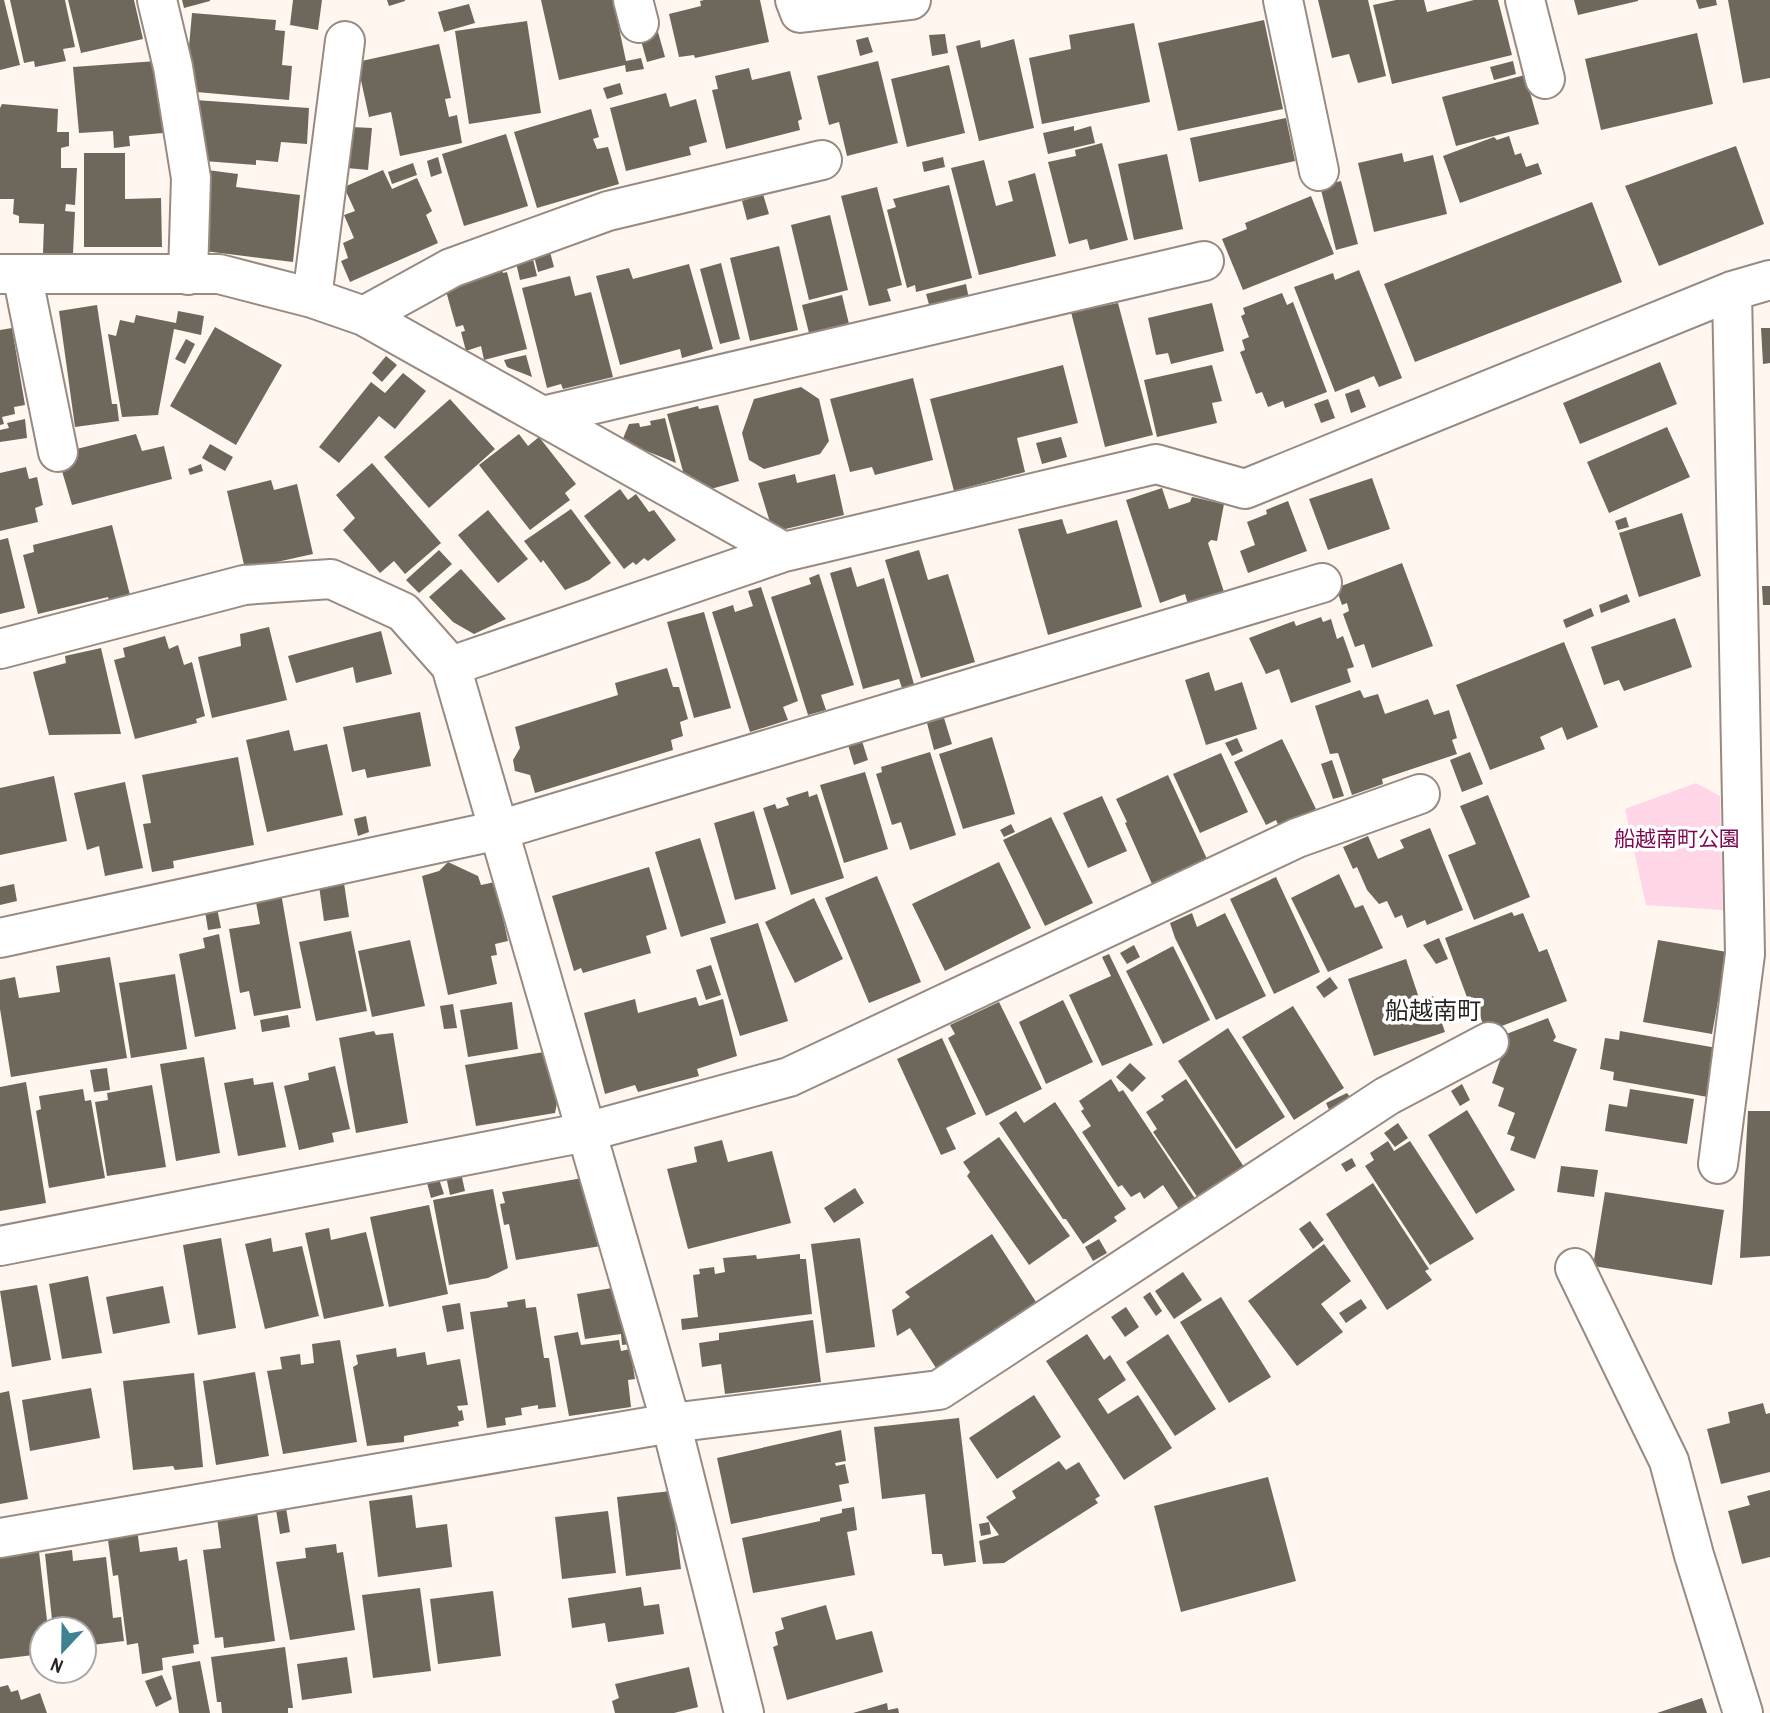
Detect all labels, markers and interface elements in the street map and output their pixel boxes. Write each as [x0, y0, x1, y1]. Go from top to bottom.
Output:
park label: 船越南町公園 [1614, 824, 1740, 853]
district label: 船越南町 [1385, 994, 1481, 1026]
north arrow [28, 1615, 98, 1685]
text: N [47, 1652, 67, 1680]

